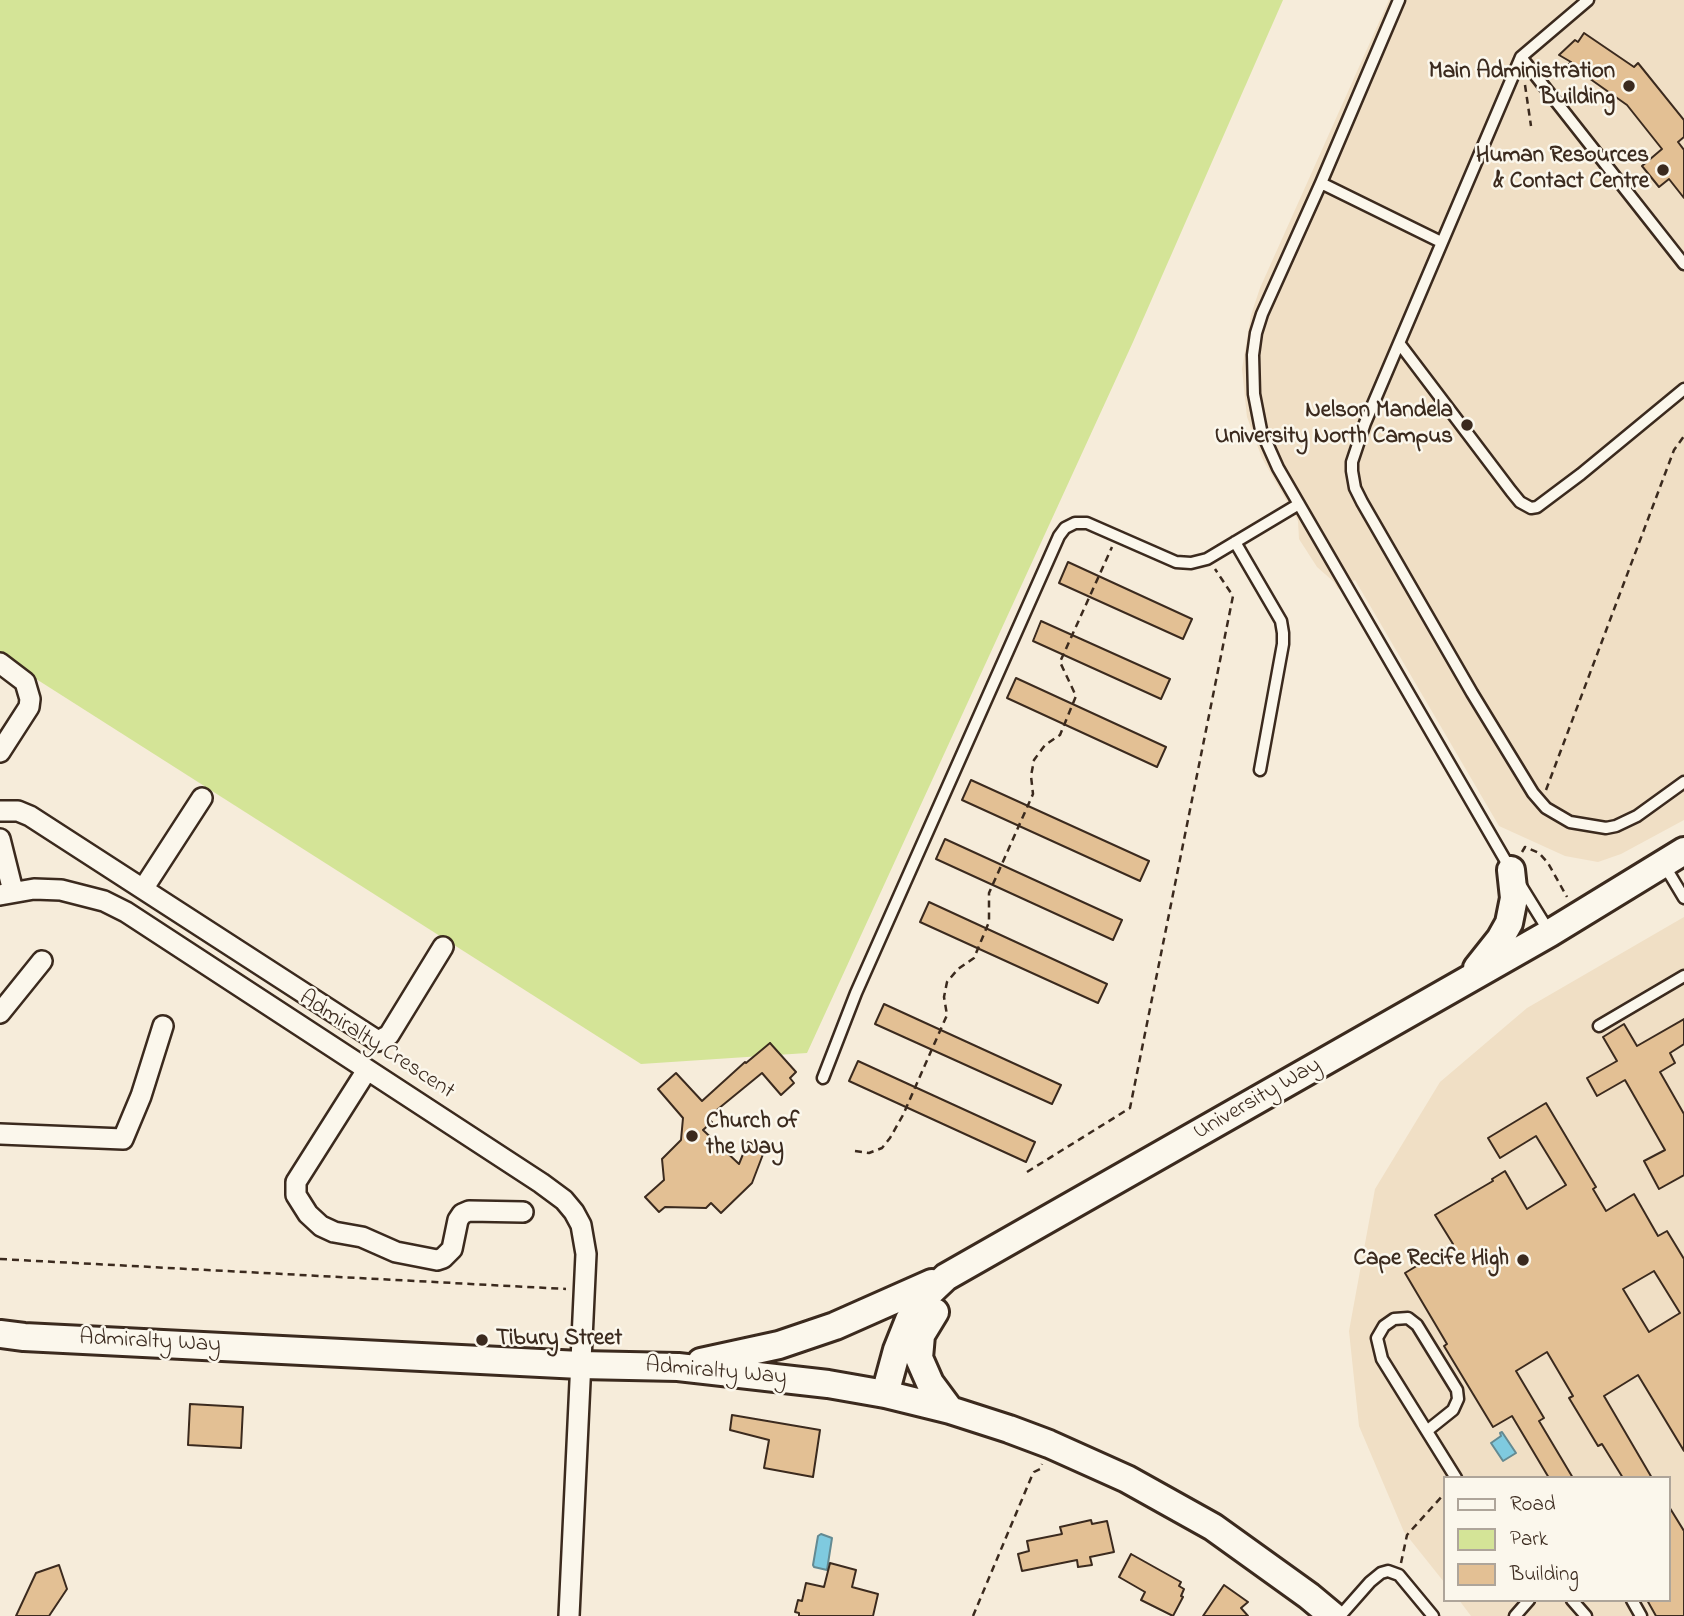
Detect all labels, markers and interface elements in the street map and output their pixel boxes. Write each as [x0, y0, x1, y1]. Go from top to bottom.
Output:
place label: Main Administration Building [1429, 59, 1615, 113]
marker: Main Administration Building [1621, 78, 1637, 94]
place label: Human Resources & Contact Centre [1476, 143, 1649, 197]
marker: Human Resources & Contact Centre [1655, 162, 1671, 178]
place label: Nelson Mandela University North Campus [1215, 398, 1453, 452]
marker: Nelson Mandela University North Campus [1459, 417, 1475, 433]
street label: Admiralty Crescent [293, 985, 459, 1107]
street label: University Way [1190, 1053, 1326, 1147]
place label: Church of the Way [706, 1109, 799, 1163]
marker: Church of the Way [684, 1128, 700, 1144]
place label: Cape Recife High [1353, 1246, 1509, 1274]
marker: Cape Recife High [1515, 1252, 1531, 1268]
street label: Admiralty Way [78, 1326, 222, 1360]
place label: Tibury Street [496, 1326, 622, 1354]
marker: Tibury Street [474, 1332, 490, 1348]
street label: Admiralty Way [644, 1353, 788, 1393]
legend [1442, 1476, 1670, 1602]
text: Road [1510, 1490, 1556, 1520]
text: Park [1510, 1525, 1548, 1555]
text: Building [1510, 1560, 1579, 1590]

